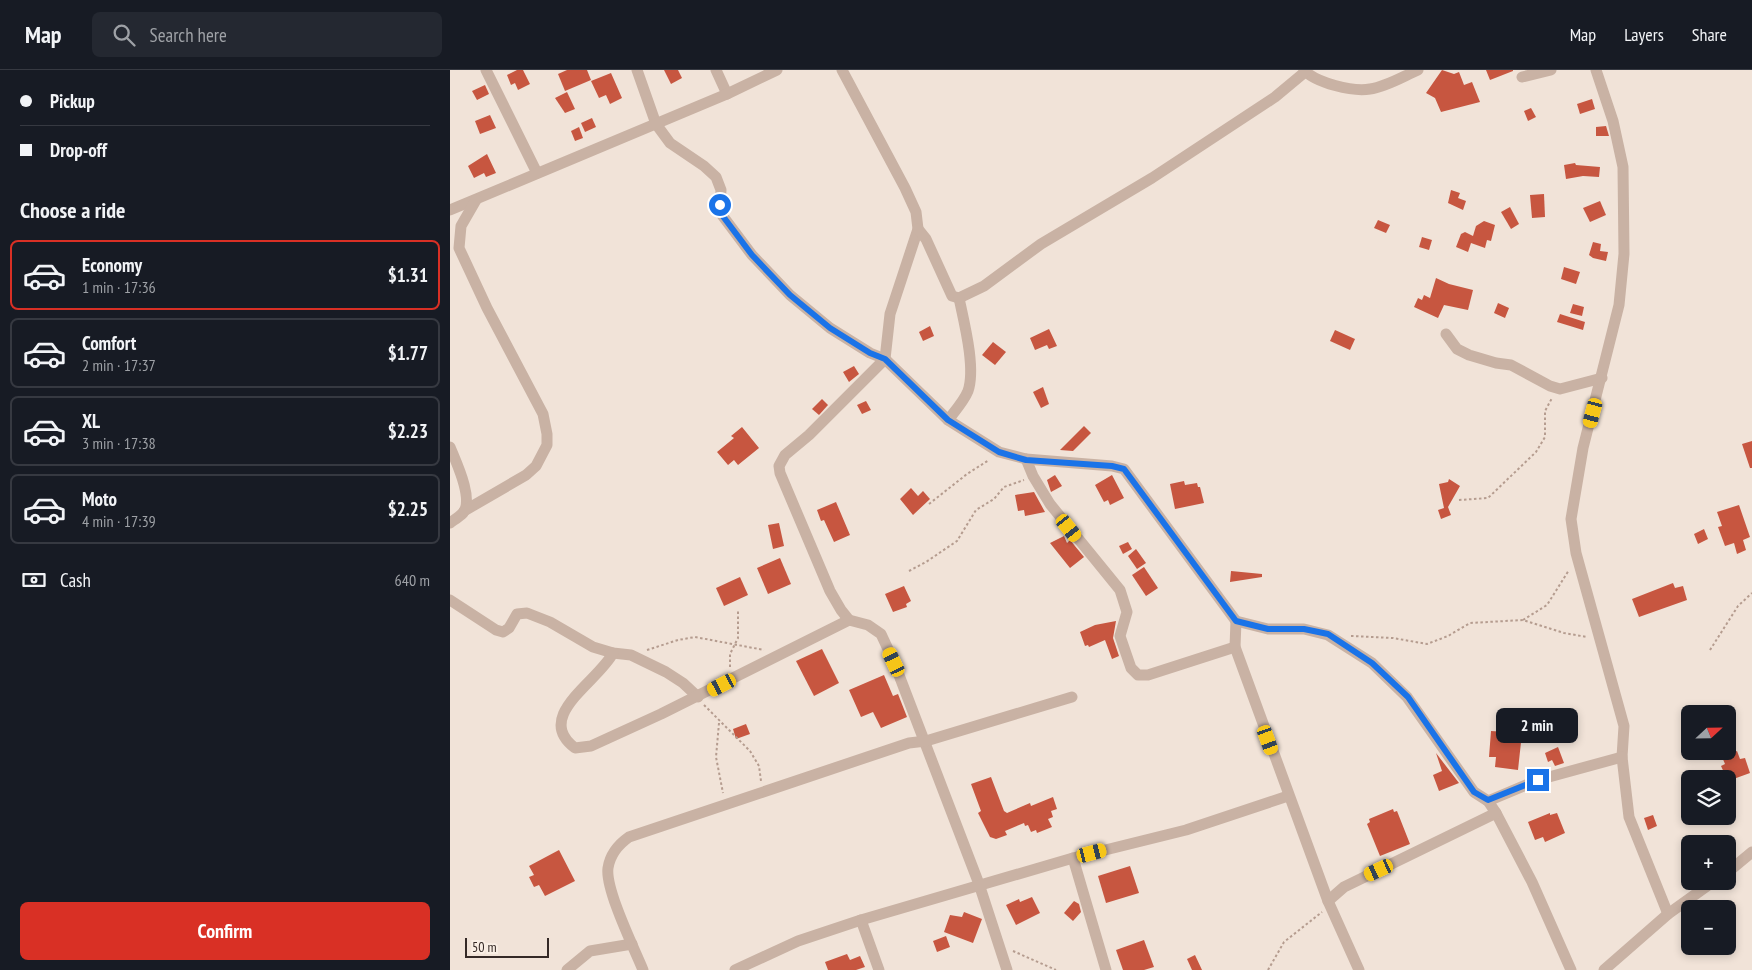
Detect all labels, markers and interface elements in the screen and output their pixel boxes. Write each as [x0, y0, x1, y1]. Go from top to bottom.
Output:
search box [92, 12, 442, 57]
text: Map [25, 19, 62, 50]
icon: search [110, 21, 138, 49]
text: Search here [150, 23, 227, 47]
text: Map [1570, 23, 1596, 46]
text: Layers [1624, 23, 1664, 46]
text: Share [1692, 23, 1727, 46]
text: Pickup [50, 89, 95, 113]
text: Drop-off [50, 138, 107, 162]
route start [709, 194, 731, 216]
text: Choose a ride [20, 196, 125, 224]
icon: car [22, 253, 67, 298]
text: Economy [82, 253, 142, 277]
text: $1.31 [388, 263, 428, 287]
text: 1 min · 17:36 [82, 277, 156, 297]
icon: car [22, 331, 67, 376]
text: Comfort [82, 331, 136, 355]
text: $1.77 [388, 341, 428, 365]
text: 2 min · 17:37 [82, 355, 156, 375]
car [1581, 397, 1604, 429]
icon: car [22, 409, 67, 454]
text: XL [82, 409, 100, 433]
text: $2.23 [388, 419, 428, 443]
text: 3 min · 17:38 [82, 433, 156, 453]
icon: car [22, 487, 67, 532]
text: Moto [82, 487, 117, 511]
text: $2.25 [388, 497, 428, 521]
text: 4 min · 17:39 [82, 511, 156, 531]
car [1053, 512, 1084, 544]
icon: cash [20, 566, 48, 594]
text: Cash [60, 568, 91, 592]
text: 640 m [395, 570, 430, 590]
car [880, 645, 907, 679]
car [705, 672, 738, 698]
north arrow [1681, 705, 1736, 760]
map controls [1681, 705, 1736, 955]
callout: 2 min [1497, 708, 1579, 742]
text: 2 min [1521, 715, 1553, 735]
car [1255, 723, 1280, 757]
route end [1527, 769, 1549, 791]
button: layers [1681, 770, 1736, 825]
button: + [1681, 835, 1736, 890]
car [1075, 842, 1108, 864]
car [1362, 857, 1395, 883]
button: − [1681, 900, 1736, 955]
button: Confirm [20, 902, 430, 960]
scale bar [465, 935, 549, 958]
text: 50 m [472, 938, 497, 956]

